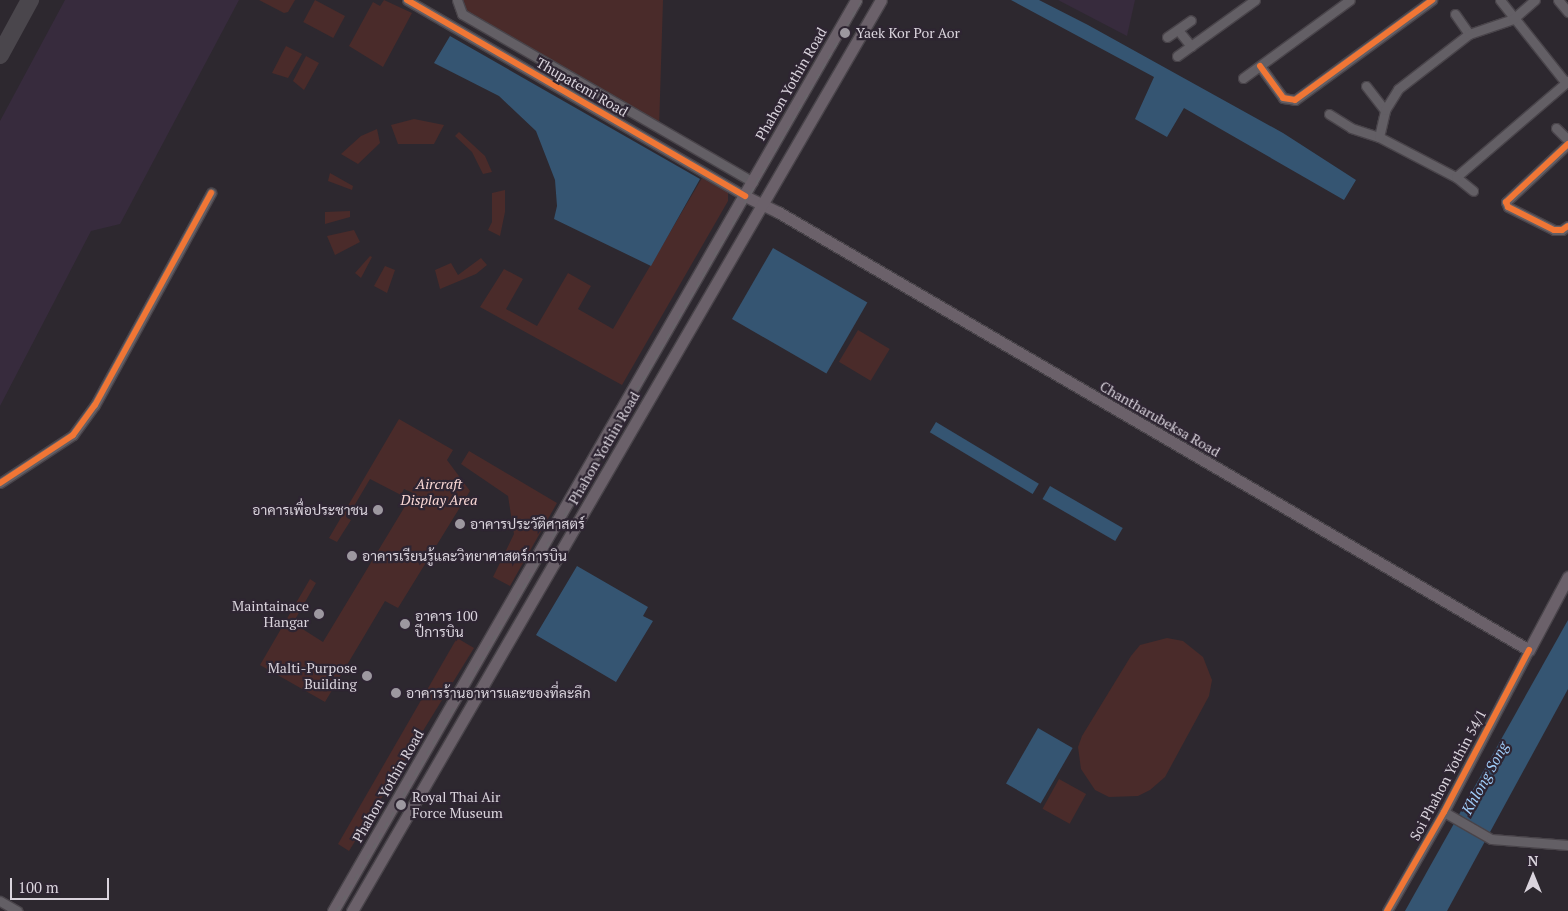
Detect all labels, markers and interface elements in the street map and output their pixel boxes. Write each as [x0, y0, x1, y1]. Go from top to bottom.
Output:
street label: Phahon Yothin Road [752, 25, 830, 143]
place label: Yaek Kor Por Aor [856, 25, 960, 41]
marker: Yaek Kor Por Aor [838, 26, 852, 40]
street label: Thupatemi Road [533, 54, 631, 120]
street label: Chantharubeksa Road [1097, 378, 1223, 460]
street label: Phahon Yothin Road [565, 389, 643, 507]
park label: Aircraft Display Area [400, 476, 478, 508]
place label: อาคารเพื่อประชาชน [252, 502, 368, 518]
marker: อาคารเพื่อประชาชน [372, 504, 384, 516]
place label: อาคารประวัติศาสตร์ [470, 516, 585, 532]
marker: อาคารประวัติศาสตร์ [454, 518, 466, 530]
place label: อาคารเรียนรู้และวิทยาศาสตร์การบิน [362, 548, 567, 564]
marker: อาคารเรียนรู้และวิทยาศาสตร์การบิน [346, 550, 358, 562]
place label: Maintainace Hangar [232, 598, 309, 630]
marker: Maintainace Hangar [313, 608, 325, 620]
place label: อาคาร 100 ปีการบิน [415, 608, 478, 640]
marker: อาคาร 100 ปีการบิน [399, 618, 411, 630]
place label: Malti-Purpose Building [268, 660, 357, 692]
marker: Malti-Purpose Building [361, 670, 373, 682]
place label: อาคารร้านอาหารและของที่ละลึก [406, 685, 591, 701]
marker: อาคารร้านอาหารและของที่ละลึก [390, 687, 402, 699]
street label: Soi Phahon Yothin 54/1 [1406, 707, 1490, 843]
street label: Phahon Yothin Road [349, 727, 427, 845]
water label: Khlong Song [1458, 739, 1512, 817]
place label: Royal Thai Air Force Museum [412, 789, 503, 822]
marker: Royal Thai Air Force Museum [394, 798, 408, 812]
north arrow [1508, 851, 1558, 901]
text: N [1528, 851, 1538, 870]
scale bar [12, 868, 111, 900]
text: 100 m [18, 877, 59, 897]

